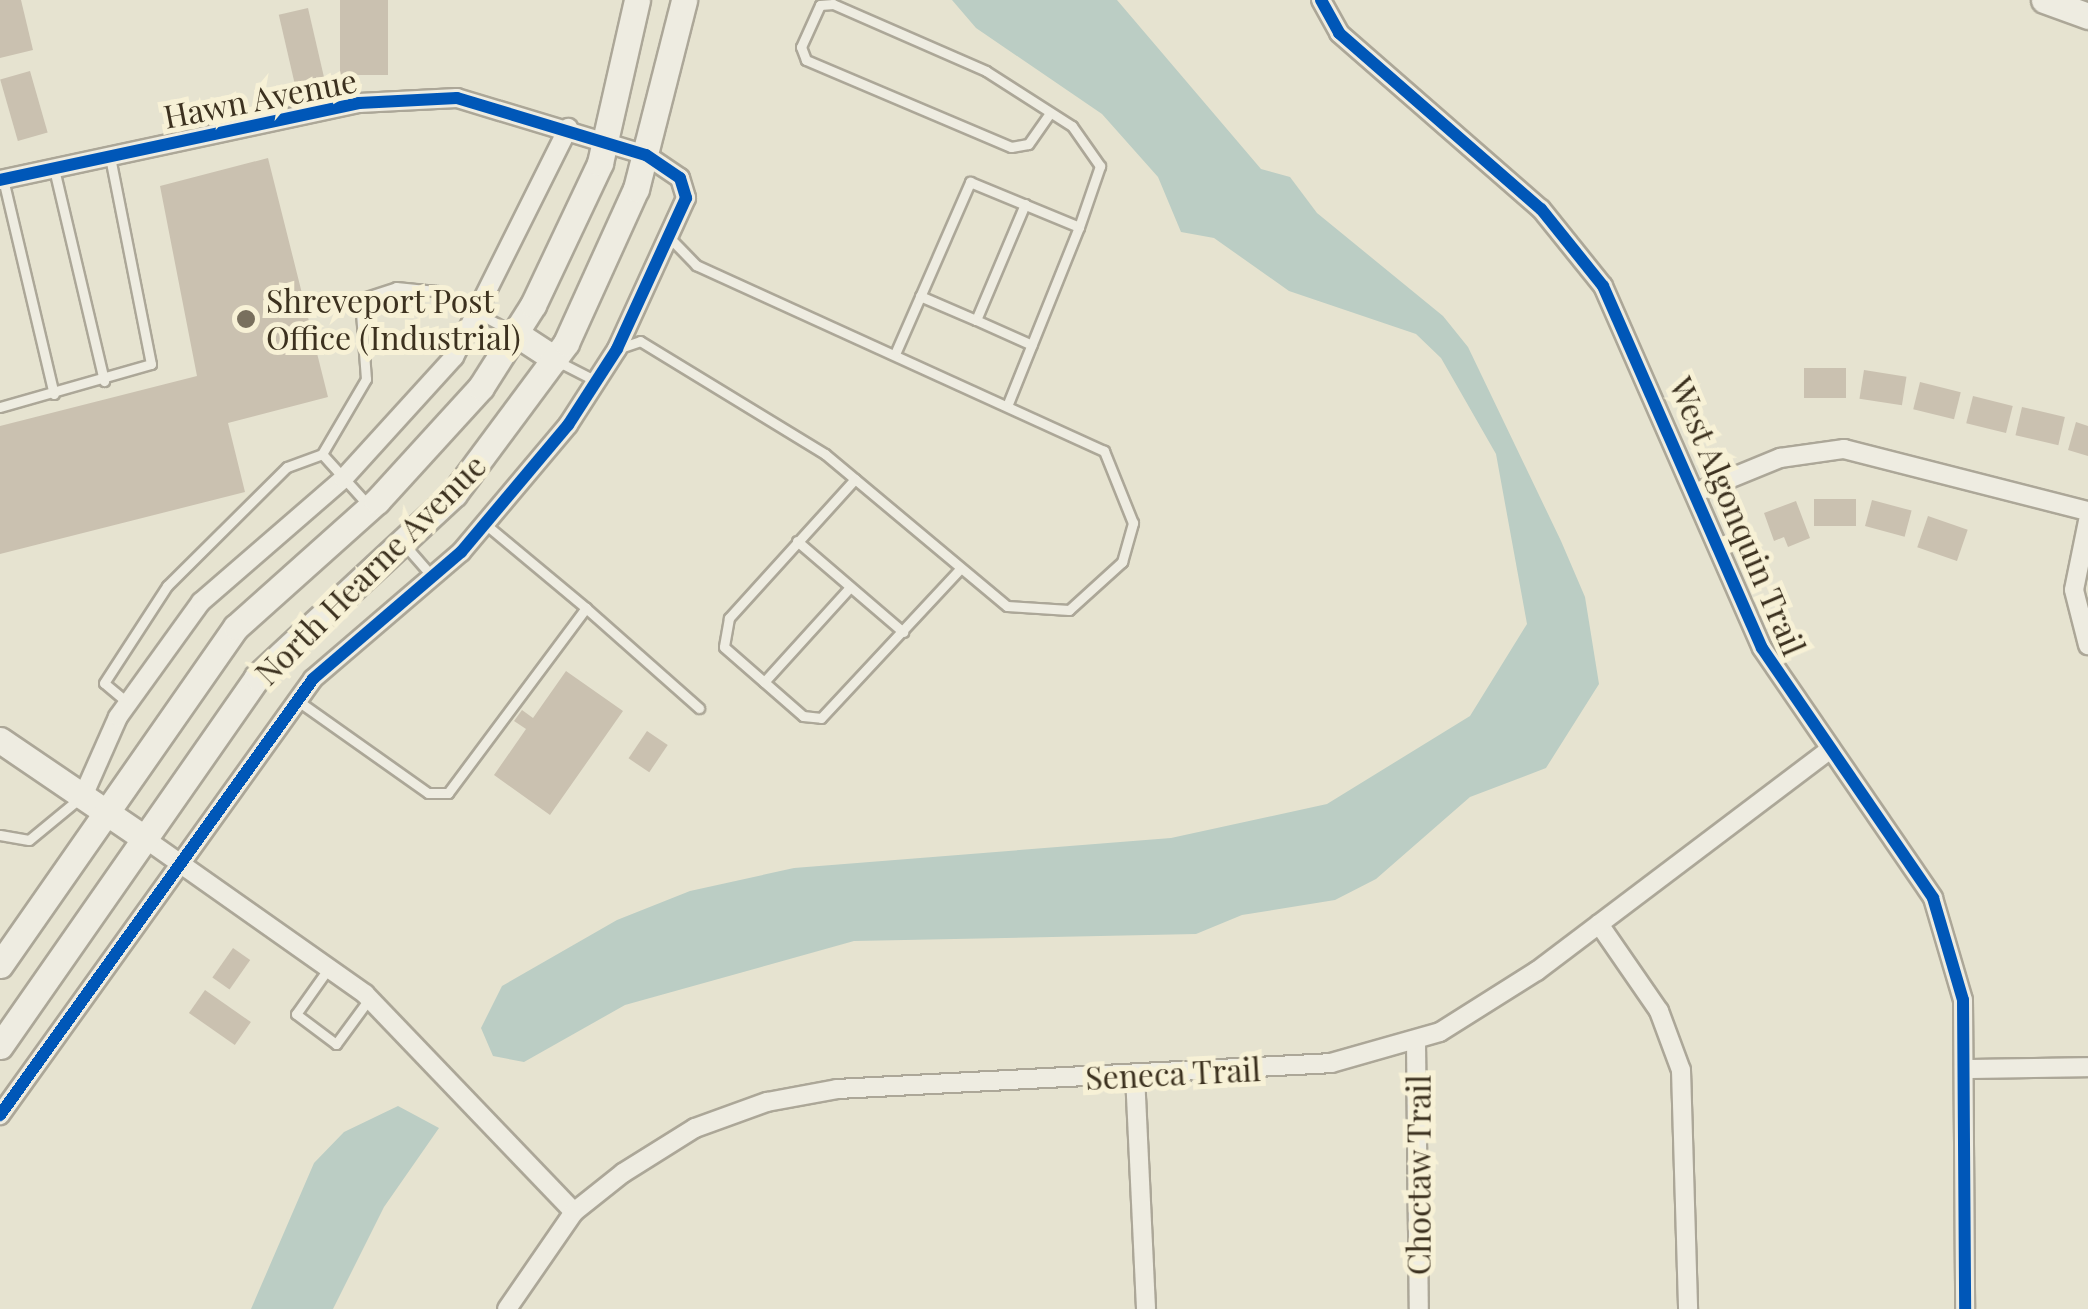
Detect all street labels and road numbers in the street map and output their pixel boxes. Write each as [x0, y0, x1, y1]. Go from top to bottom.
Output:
street label: Hawn Avenue [160, 60, 360, 136]
street label: West Algonquin Trail [1662, 370, 1814, 662]
street label: North Hearne Avenue [247, 446, 493, 692]
street label: Seneca Trail [1084, 1049, 1262, 1097]
street label: Choctaw Trail [1399, 1074, 1437, 1276]

